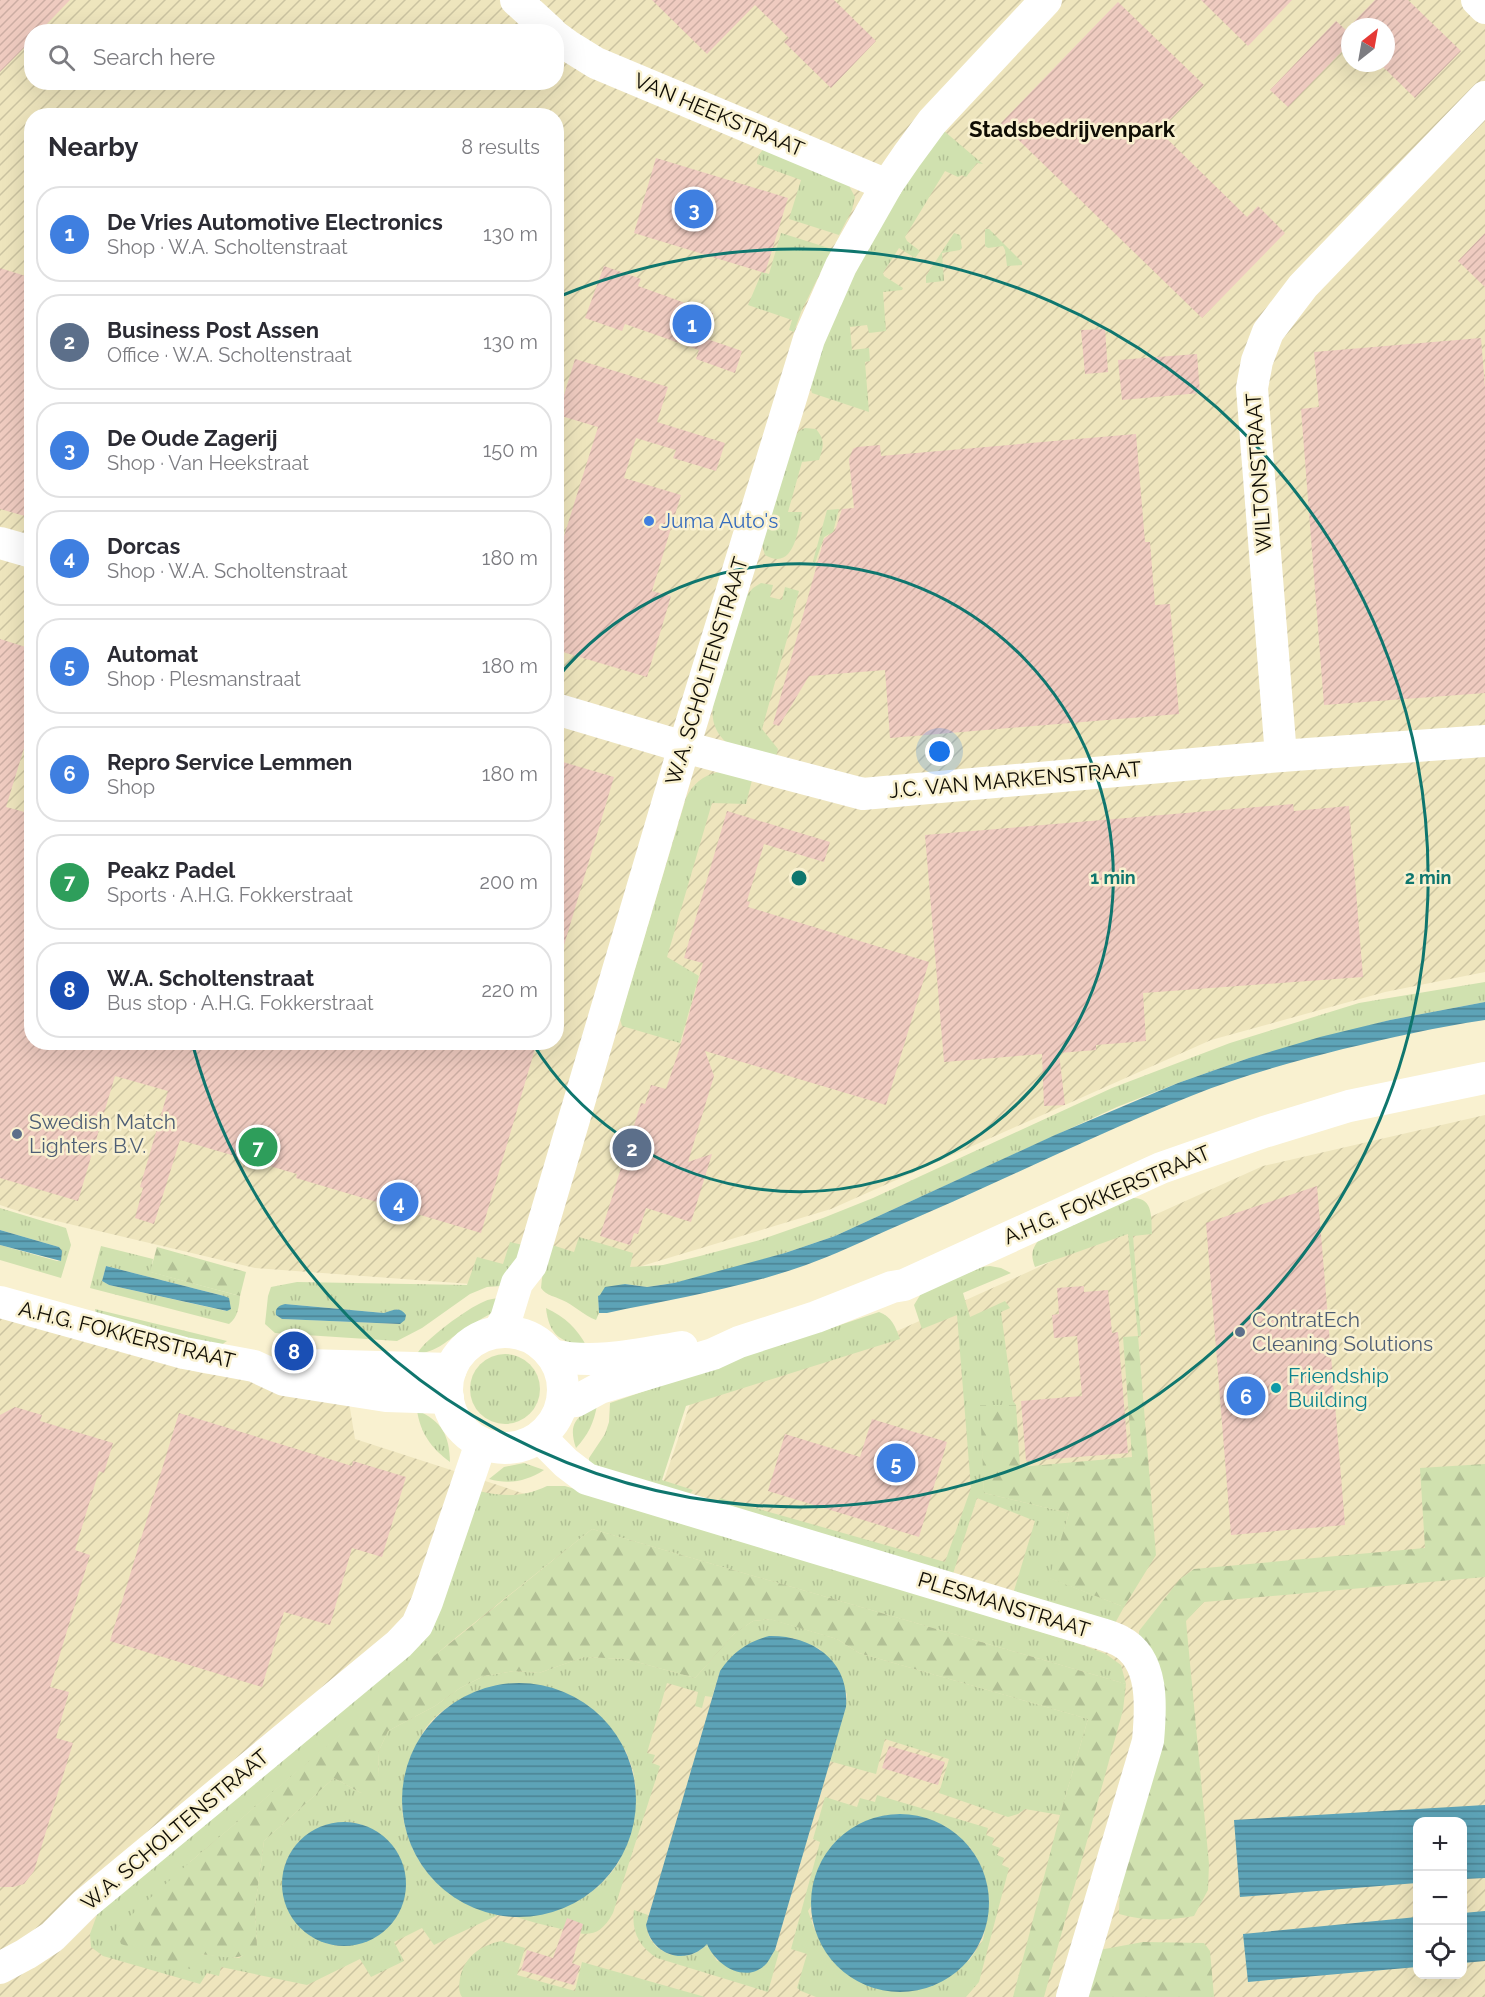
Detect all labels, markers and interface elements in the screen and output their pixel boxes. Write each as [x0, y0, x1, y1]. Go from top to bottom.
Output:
north arrow [1341, 18, 1395, 72]
search box [24, 24, 564, 90]
icon: search [45, 41, 78, 74]
text: Search here [93, 44, 215, 70]
street label: VAN HEEKSTRAAT [630, 67, 808, 162]
district label: Stadsbedrijvenpark [969, 116, 1176, 142]
text: Nearby [48, 132, 138, 162]
text: 8 results [461, 135, 540, 159]
pin: 3 [674, 186, 714, 232]
text: De Vries Automotive Electronics [107, 209, 443, 235]
text: 1 [65, 222, 74, 246]
text: 130 m [483, 222, 538, 246]
text: Shop · W.A. Scholtenstraat [107, 235, 348, 259]
pin: 1 [672, 302, 712, 346]
text: Business Post Assen [107, 317, 319, 343]
text: 2 [64, 330, 75, 354]
text: 130 m [483, 330, 538, 354]
text: Office · W.A. Scholtenstraat [107, 343, 352, 367]
street label: WILTONSTRAAT [1240, 392, 1277, 554]
text: De Oude Zagerij [107, 425, 277, 451]
text: 3 [64, 438, 75, 462]
text: 150 m [483, 438, 538, 462]
text: Shop · Van Heekstraat [107, 451, 309, 475]
place label: Juma Auto's [661, 508, 778, 533]
marker: Juma Auto's [642, 514, 656, 528]
text: Dorcas [107, 533, 180, 559]
text: 4 [64, 546, 75, 570]
text: 180 m [482, 546, 538, 570]
street label: W.A. SCHOLTENSTRAAT [660, 554, 753, 788]
text: Shop · W.A. Scholtenstraat [107, 559, 348, 583]
text: Automat [107, 641, 198, 667]
text: 5 [64, 654, 75, 678]
text: 180 m [482, 654, 538, 678]
text: Shop · Plesmanstraat [107, 667, 301, 691]
your location [925, 737, 954, 766]
text: Repro Service Lemmen [107, 749, 352, 775]
street label: J.C. VAN MARKENSTRAAT [888, 756, 1142, 803]
text: 6 [63, 762, 76, 786]
text: 180 m [482, 762, 538, 786]
text: Shop [107, 775, 155, 799]
text: Peakz Padel [107, 857, 235, 883]
text: 1 min [1090, 867, 1136, 888]
text: 2 min [1405, 867, 1451, 888]
centre of rings [789, 868, 809, 888]
text: 7 [64, 870, 75, 894]
text: 200 m [480, 870, 538, 894]
text: Sports · A.H.G. Fokkerstraat [107, 883, 353, 907]
text: W.A. Scholtenstraat [107, 965, 314, 991]
text: 8 [63, 978, 76, 1002]
text: 220 m [481, 978, 538, 1002]
text: Bus stop · A.H.G. Fokkerstraat [107, 991, 374, 1015]
place label: Swedish Match Lighters B.V. [29, 1109, 176, 1158]
pin: 7 [238, 1124, 278, 1170]
pin: 2 [612, 1126, 652, 1170]
marker: Swedish Match Lighters B.V. [10, 1127, 24, 1141]
street label: A.H.G. FOKKERSTRAAT [1000, 1140, 1214, 1249]
pin: 4 [380, 1180, 418, 1224]
street label: A.H.G. FOKKERSTRAAT [16, 1296, 238, 1374]
place label: ContratEch Cleaning Solutions [1252, 1307, 1433, 1356]
marker: ContratEch Cleaning Solutions [1233, 1325, 1247, 1339]
pin: 8 [274, 1328, 314, 1374]
place label: Friendship Building [1288, 1363, 1389, 1412]
pin: 6 [1226, 1374, 1266, 1418]
marker: Friendship Building [1269, 1381, 1283, 1395]
pin: 5 [876, 1440, 916, 1486]
street label: PLESMANSTRAAT [915, 1566, 1093, 1643]
street label: W.A. SCHOLTENSTRAAT [76, 1744, 274, 1915]
map controls [1413, 1817, 1467, 1979]
button: + [1413, 1817, 1467, 1871]
button: − [1413, 1871, 1467, 1925]
button: locate [1413, 1925, 1467, 1979]

